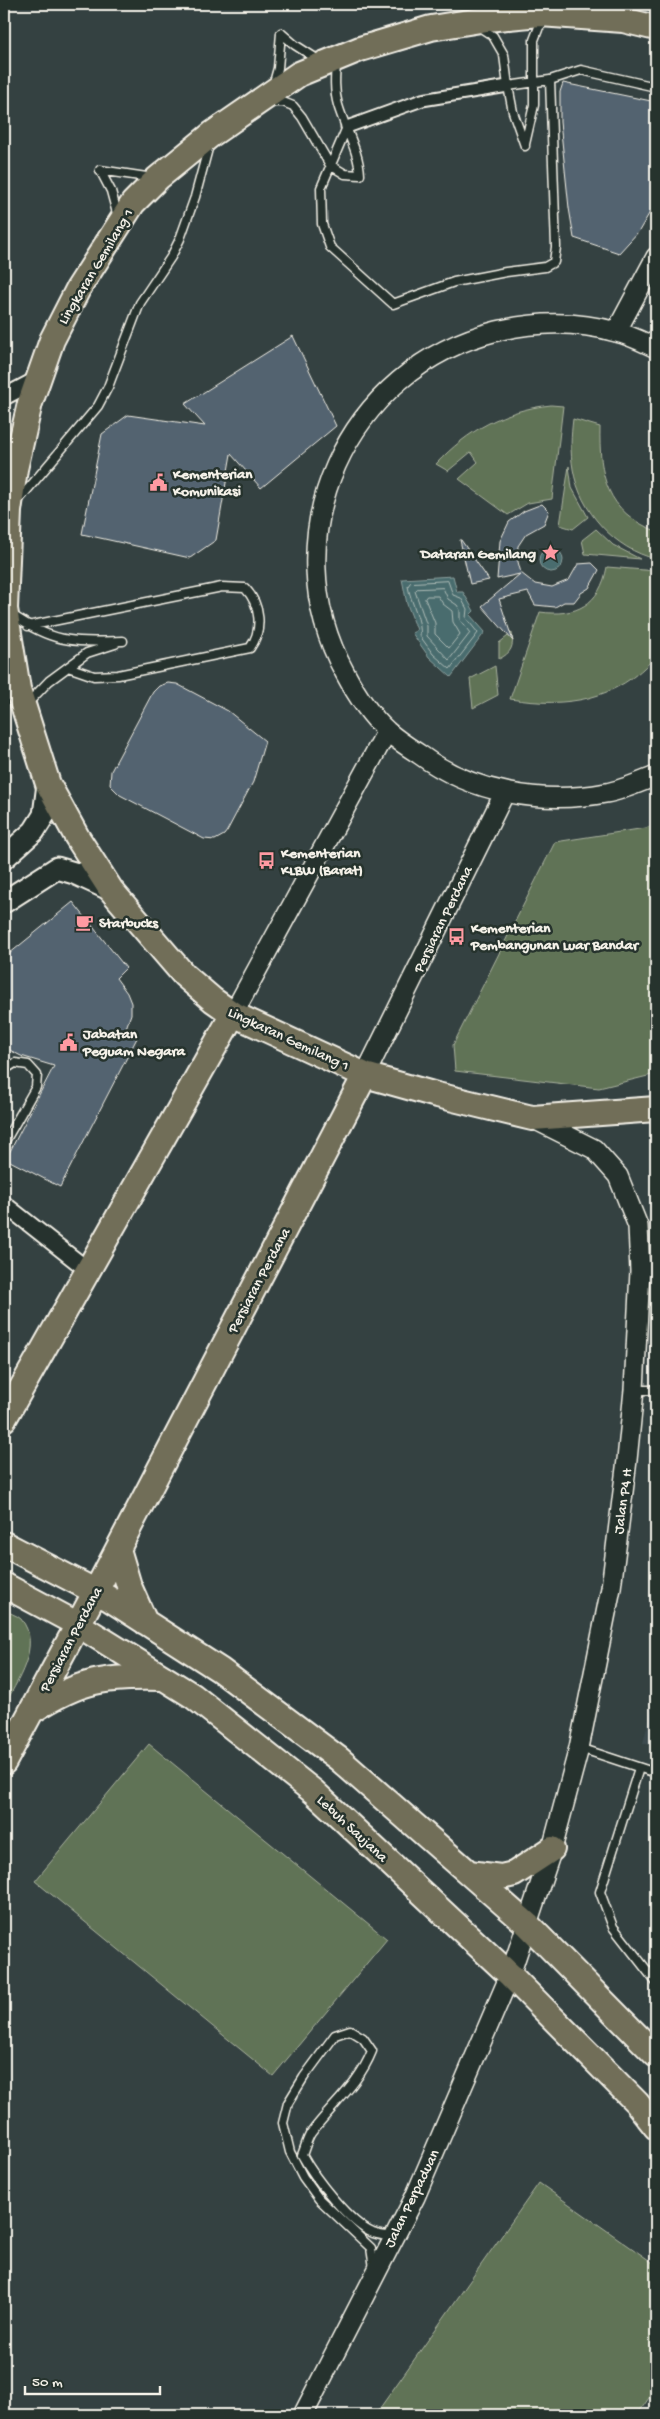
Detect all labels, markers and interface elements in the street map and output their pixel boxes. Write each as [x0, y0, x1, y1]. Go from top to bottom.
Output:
street label: Lingkaran Gemilang 1 [55, 206, 138, 328]
place label: Kementerian Komunikasi [172, 466, 253, 501]
public building icon: Kementerian Komunikasi [149, 472, 169, 492]
place icon: Dataran Gemilang [540, 543, 560, 563]
place label: Dataran Gemilang [419, 546, 536, 564]
place label: Kementerian KLBW (Barat) [280, 845, 363, 880]
bus stop icon: Kementerian KLBW (Barat) [257, 851, 277, 871]
street label: Persiaran Perdana [410, 863, 478, 977]
cafe icon: Starbucks [75, 912, 95, 932]
place label: Starbucks [99, 915, 159, 933]
place label: Kementerian Pembangunan Luar Bandar [470, 920, 640, 955]
bus stop icon: Kementerian Pembangunan Luar Bandar [447, 926, 467, 946]
street label: Lingkaran Gemilang 1 [225, 1004, 352, 1076]
place label: Jabatan Peguam Negara [82, 1026, 186, 1061]
public building icon: Jabatan Peguam Negara [59, 1032, 79, 1052]
street label: Persiaran Perdana [224, 1225, 295, 1338]
street label: Jalan P4 H [610, 1467, 638, 1535]
street label: Persiaran Perdana [36, 1584, 107, 1697]
street label: Lebuh Saujana [312, 1792, 391, 1867]
street label: Jalan Perpaduan [381, 2147, 444, 2251]
scale bar [25, 2364, 160, 2396]
text: 50 m [32, 2374, 63, 2392]

